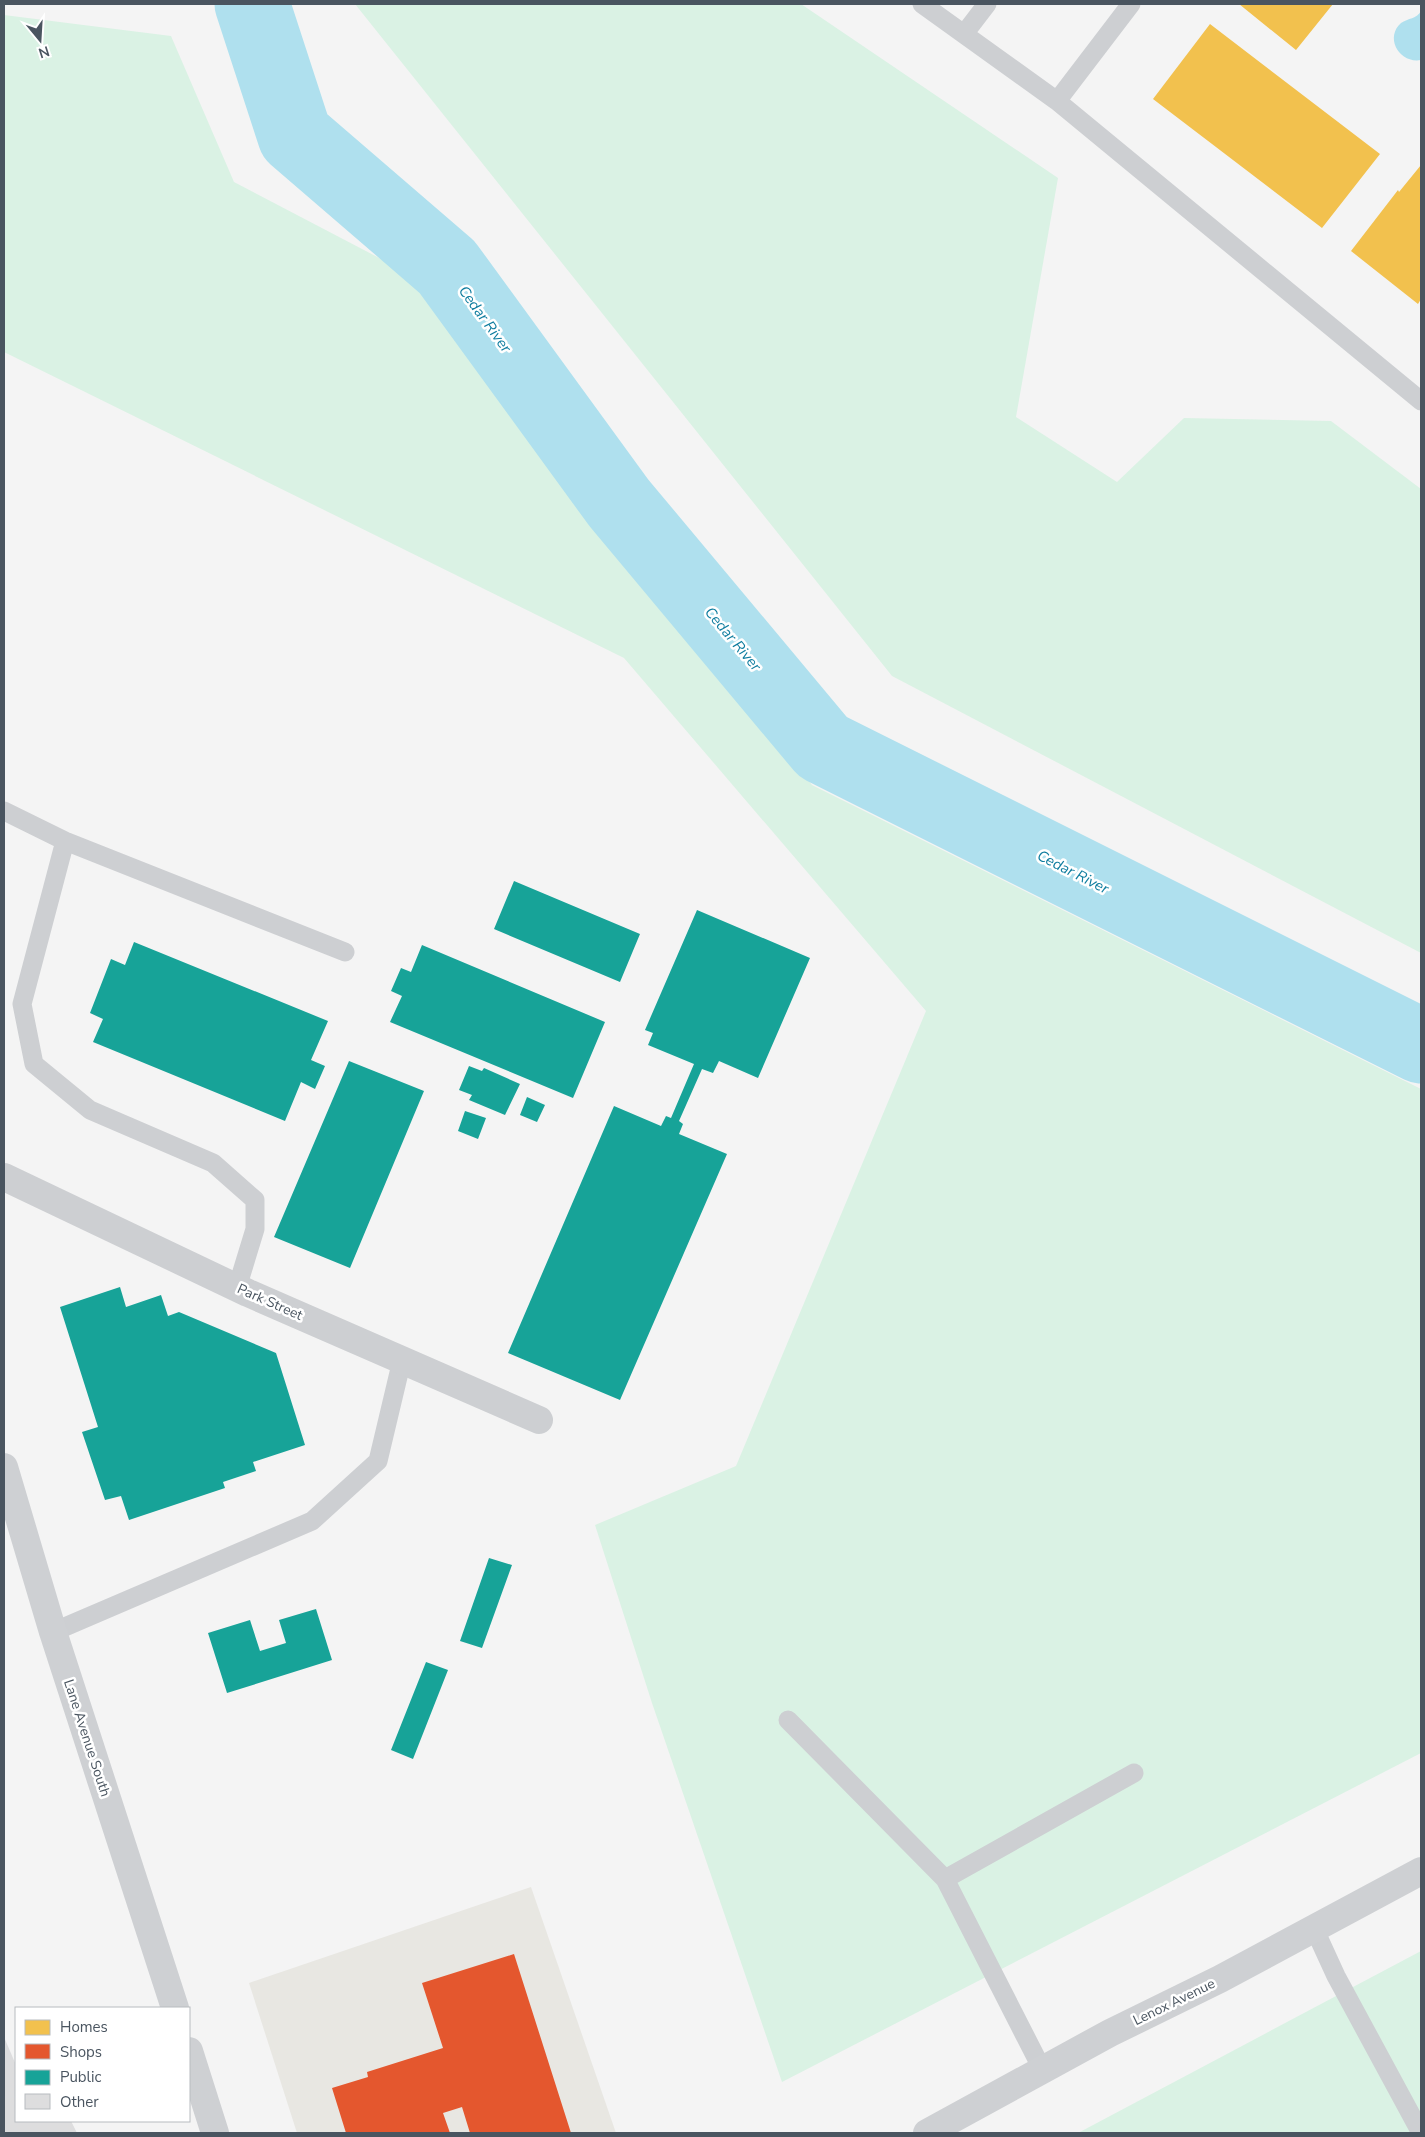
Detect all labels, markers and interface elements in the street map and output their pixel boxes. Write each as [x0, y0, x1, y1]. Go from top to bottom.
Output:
north arrow [15, 15, 65, 65]
text: N [36, 41, 52, 63]
water label: Cedar River [454, 282, 516, 357]
water label: Cedar River [700, 603, 766, 676]
water label: Cedar River [1034, 845, 1113, 899]
street label: Park Street [234, 1279, 306, 1325]
street label: Lane Avenue South [59, 1677, 115, 1799]
street label: Lenox Avenue [1130, 1974, 1218, 2030]
legend [15, 2007, 190, 2122]
text: Homes [60, 2017, 108, 2037]
text: Shops [60, 2042, 102, 2062]
text: Public [60, 2067, 101, 2087]
text: Other [60, 2092, 99, 2112]

